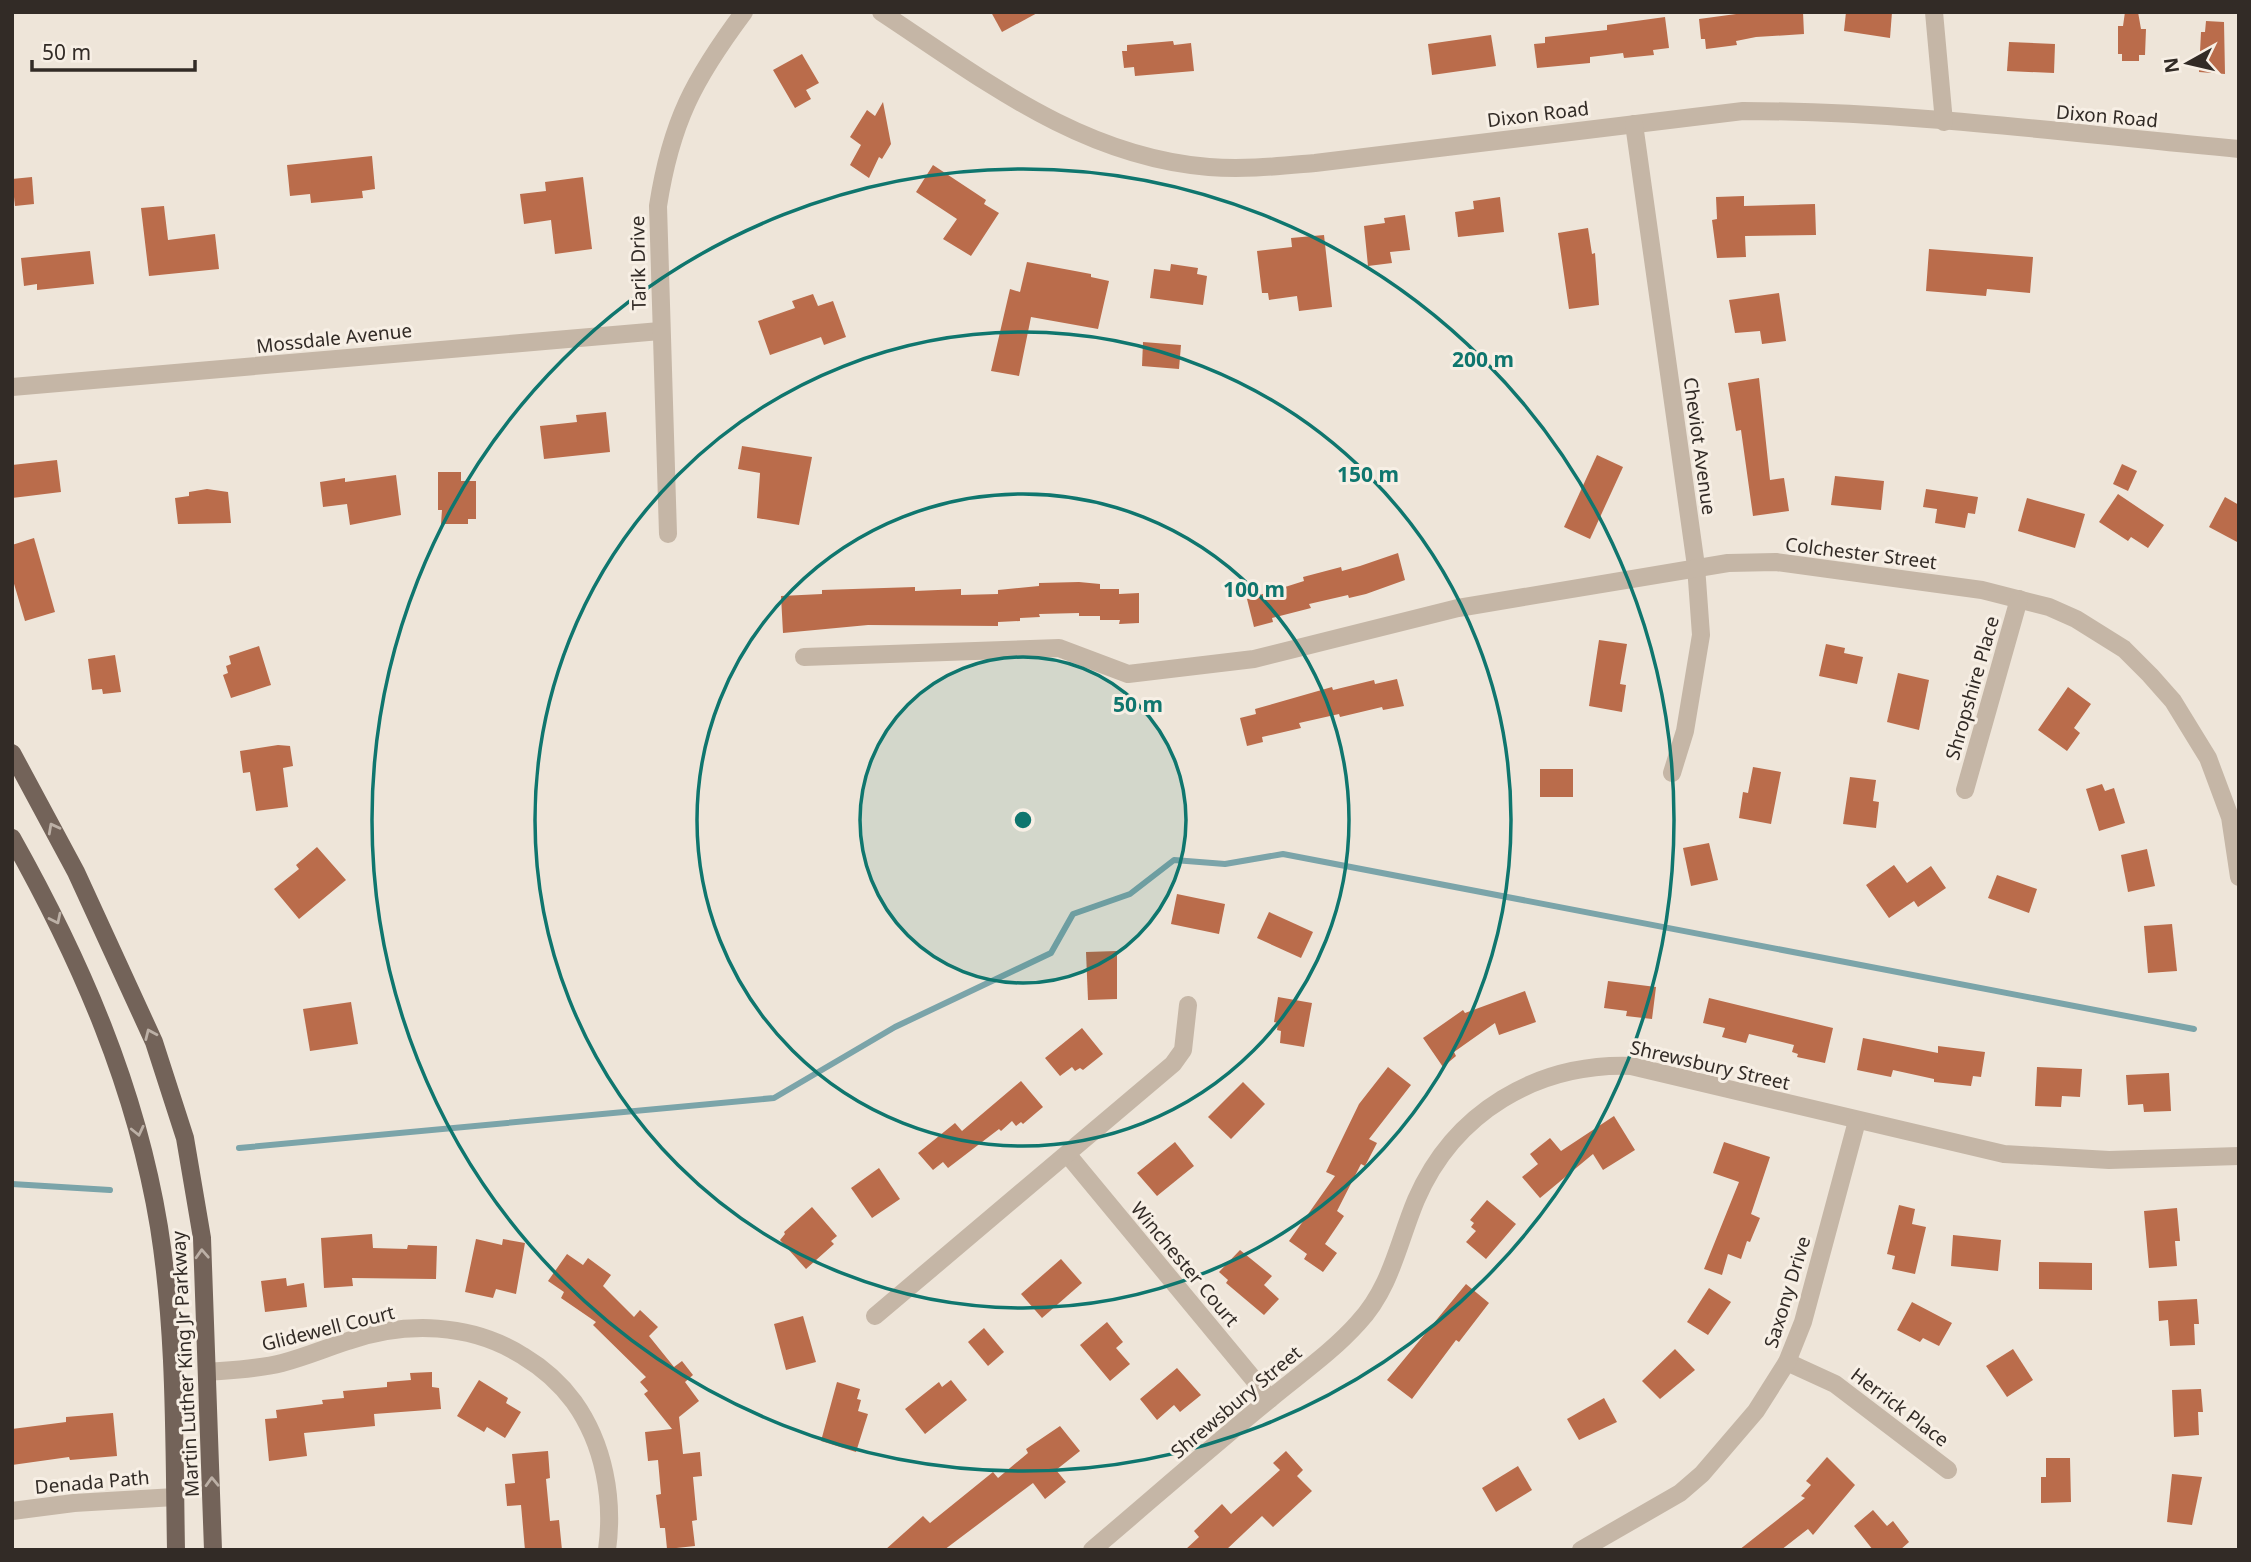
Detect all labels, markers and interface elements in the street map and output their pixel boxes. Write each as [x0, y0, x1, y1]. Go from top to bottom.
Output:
scale bar [32, 28, 194, 72]
north arrow [2153, 28, 2223, 98]
text: 50 m [42, 38, 91, 66]
text: N [2157, 56, 2185, 75]
street label: Dixon Road [1486, 95, 1590, 133]
street label: Dixon Road [2055, 99, 2159, 133]
street label: Tarik Drive [624, 216, 652, 310]
street label: Mossdale Avenue [255, 317, 413, 359]
text: 200 m [1452, 345, 1514, 373]
street label: Cheviot Avenue [1677, 376, 1723, 516]
text: 150 m [1337, 460, 1399, 488]
street label: Colchester Street [1784, 531, 1938, 575]
text: 100 m [1223, 575, 1285, 603]
street label: Shropshire Place [1939, 613, 2005, 763]
text: 50 m [1113, 690, 1163, 718]
centre of rings [1011, 808, 1035, 832]
one-way arrow [47, 823, 61, 836]
one-way arrow [48, 912, 62, 924]
one-way arrow [144, 1029, 158, 1041]
street label: Shrewsbury Street [1628, 1034, 1792, 1096]
one-way arrow [130, 1125, 144, 1137]
street label: Winchester Court [1125, 1196, 1245, 1332]
street label: Martin Luther King Jr Parkway [165, 1230, 205, 1498]
street label: Saxony Drive [1758, 1233, 1816, 1351]
one-way arrow [195, 1248, 210, 1259]
street label: Glidewell Court [259, 1299, 397, 1357]
street label: Shrewsbury Street [1165, 1340, 1307, 1464]
street label: Herrick Place [1846, 1362, 1954, 1452]
street label: Denada Path [34, 1464, 150, 1500]
one-way arrow [204, 1476, 219, 1487]

